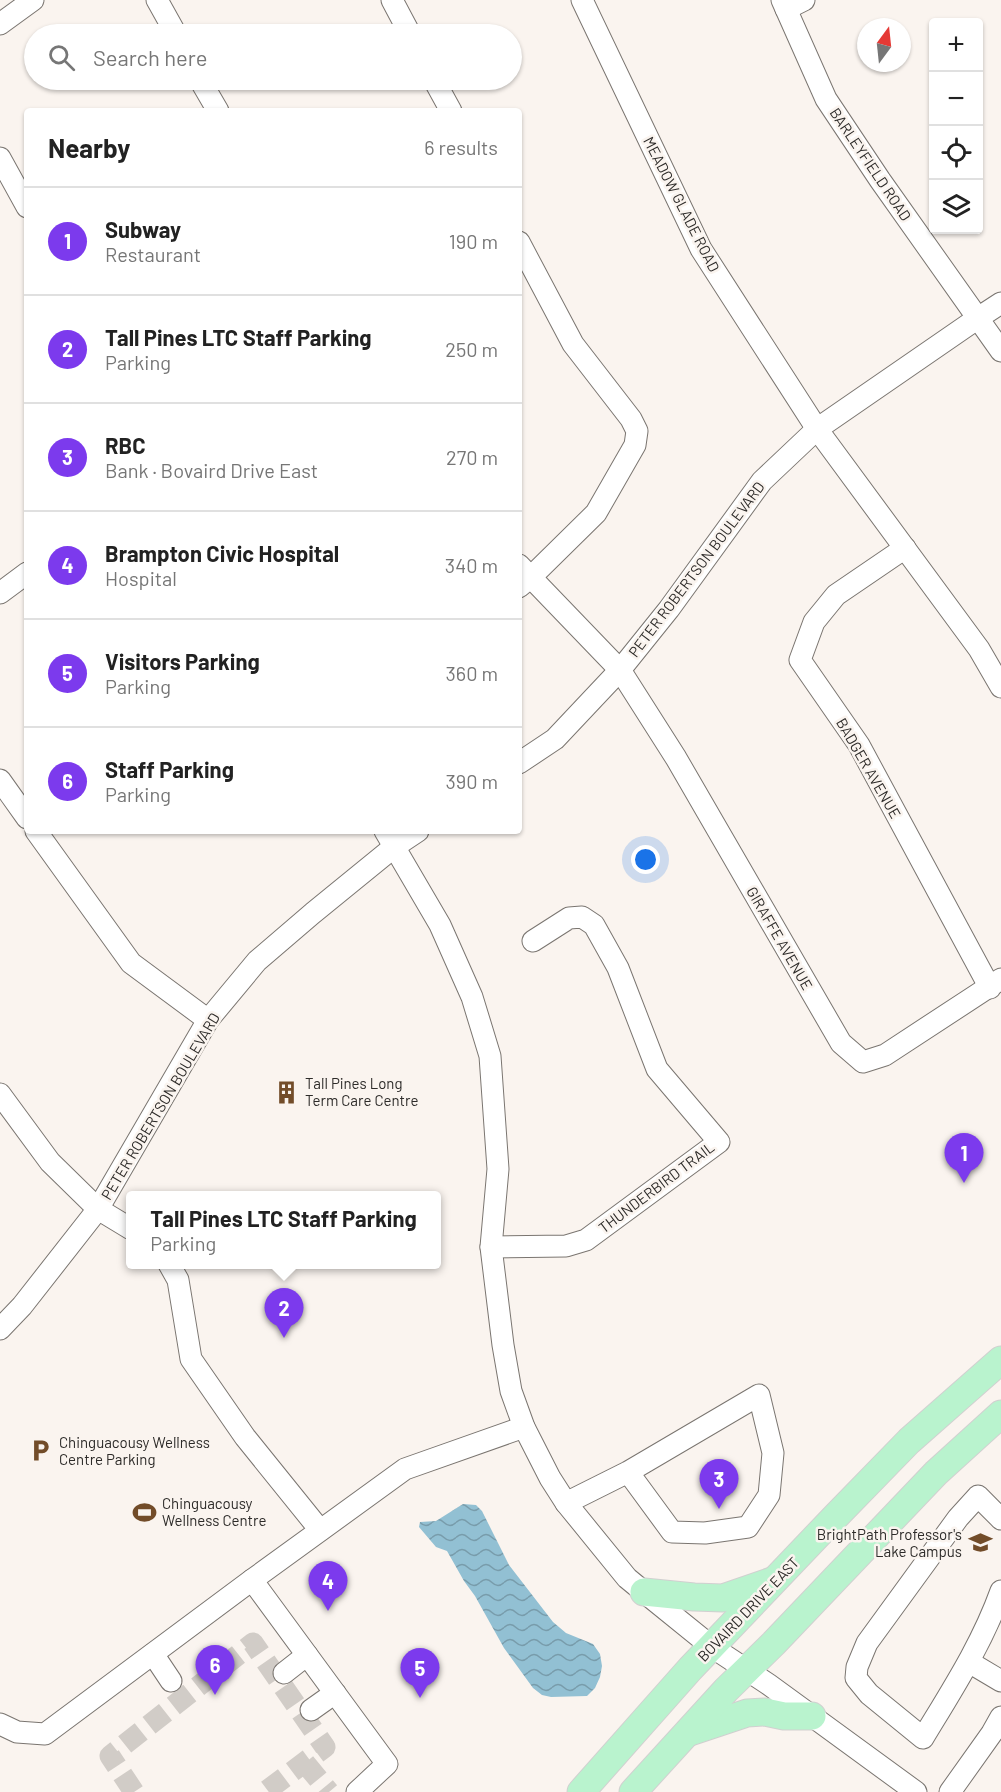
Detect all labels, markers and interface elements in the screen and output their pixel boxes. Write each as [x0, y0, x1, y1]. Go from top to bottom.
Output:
north arrow [857, 18, 911, 72]
map controls [929, 18, 983, 234]
button: + [929, 18, 983, 72]
search box [24, 24, 522, 90]
icon: search [45, 41, 78, 74]
text: Search here [93, 44, 207, 70]
button: − [929, 72, 983, 126]
street label: BARLEYFIELD ROAD [827, 104, 915, 224]
button: locate [929, 126, 983, 180]
text: Nearby [48, 132, 130, 163]
street label: MEADOW GLADE ROAD [640, 133, 724, 275]
text: 6 results [424, 135, 498, 159]
button: layers [929, 180, 983, 234]
text: Subway [105, 216, 181, 242]
text: 1 [64, 229, 71, 253]
text: 190 m [449, 229, 498, 253]
text: Restaurant [105, 242, 201, 266]
text: Tall Pines LTC Staff Parking [105, 324, 372, 350]
text: 2 [62, 337, 73, 361]
text: 250 m [445, 337, 498, 361]
text: Parking [105, 350, 171, 374]
text: RBC [105, 432, 146, 458]
text: 3 [62, 445, 73, 469]
text: 270 m [446, 445, 498, 469]
text: Bank · Bovaird Drive East [105, 458, 318, 482]
street label: PETER ROBERTSON BOULEVARD [624, 478, 768, 660]
text: Brampton Civic Hospital [105, 540, 339, 566]
text: 4 [61, 553, 74, 577]
text: 340 m [445, 553, 498, 577]
text: Hospital [105, 566, 177, 590]
text: Visitors Parking [105, 648, 260, 674]
text: 5 [62, 661, 73, 685]
text: 360 m [446, 661, 498, 685]
text: Parking [105, 674, 171, 698]
street label: BADGER AVENUE [833, 715, 905, 821]
text: Staff Parking [105, 756, 234, 782]
text: 6 [62, 769, 73, 793]
text: 390 m [445, 769, 498, 793]
text: Parking [105, 782, 171, 806]
your location [631, 845, 660, 874]
street label: GIRAFFE AVENUE [743, 883, 817, 993]
street label: PETER ROBERTSON BOULEVARD [97, 1009, 223, 1203]
place label: Tall Pines Long Term Care Centre [305, 1074, 418, 1109]
building icon: Tall Pines Long Term Care Centre [274, 1079, 300, 1105]
pin: 1 [944, 1134, 984, 1183]
street label: THUNDERBIRD TRAIL [595, 1138, 717, 1236]
popup [126, 1191, 441, 1269]
text: Tall Pines LTC Staff Parking [150, 1205, 417, 1231]
text: Parking [150, 1231, 216, 1255]
pin: 2 [264, 1288, 304, 1338]
place label: Chinguacousy Wellness Centre Parking [59, 1433, 210, 1468]
parking icon: Chinguacousy Wellness Centre Parking [28, 1438, 54, 1464]
pin: 3 [700, 1460, 738, 1509]
place label: Chinguacousy Wellness Centre [162, 1494, 266, 1529]
sports icon: Chinguacousy Wellness Centre [131, 1499, 157, 1525]
place label: BrightPath Professor's Lake Campus [817, 1525, 962, 1560]
school or university icon: BrightPath Professor's Lake Campus [967, 1530, 993, 1556]
street label: BOVAIRD DRIVE EAST [694, 1553, 802, 1665]
pin: 4 [308, 1562, 348, 1611]
pin: 6 [196, 1646, 234, 1695]
pin: 5 [400, 1648, 440, 1698]

